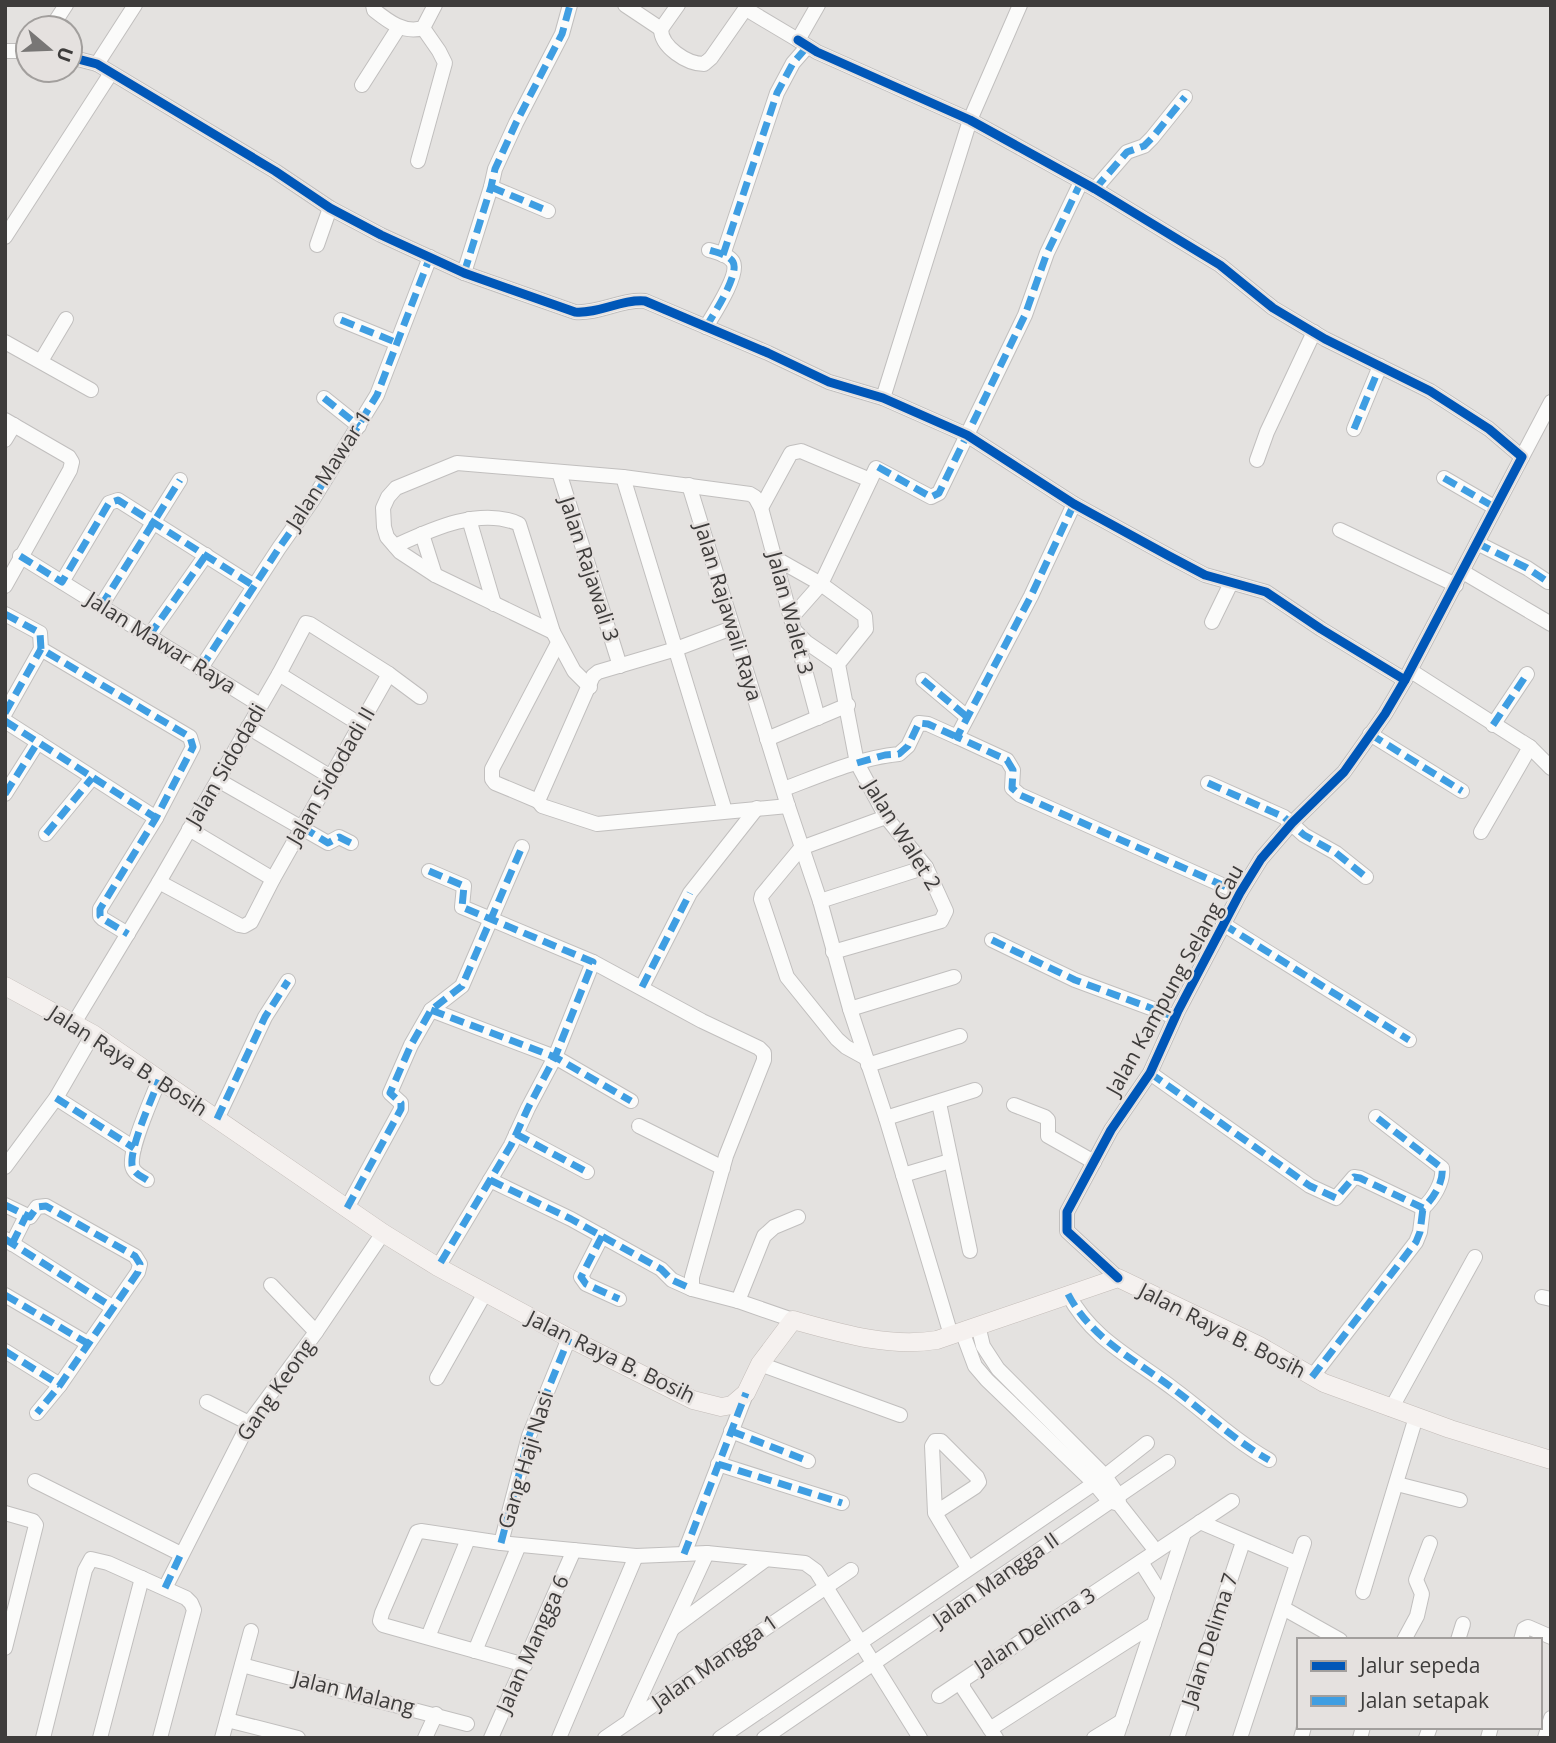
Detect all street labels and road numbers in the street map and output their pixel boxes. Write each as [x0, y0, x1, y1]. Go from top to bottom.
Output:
street label: Jalan Mawar 1 [278, 404, 377, 536]
street label: Jalan Rajawali 3 [553, 491, 626, 644]
street label: Jalan Rajawali Raya [688, 517, 769, 704]
street label: Jalan Walet 3 [761, 546, 821, 677]
street label: Jalan Mawar Raya [79, 584, 242, 700]
street label: Jalan Sidodadi [178, 698, 272, 833]
street label: Jalan Sidodadi II [278, 701, 381, 851]
street label: Jalan Walet 2 [857, 772, 948, 895]
street label: Jalan Kampung Selang Cau [1098, 859, 1249, 1102]
street label: Jalan Raya B. Bosih [42, 997, 213, 1122]
street label: Jalan Raya B. Bosih [1132, 1275, 1311, 1384]
street label: Jalan Raya B. Bosih [521, 1302, 700, 1409]
street label: Gang Keong [230, 1333, 321, 1446]
street label: Gang Haji Nasi [491, 1387, 559, 1532]
street label: Jalan Mangga II [925, 1525, 1064, 1634]
street label: Jalan Delima 7 [1174, 1569, 1244, 1712]
street label: Jalan Mangga 6 [488, 1570, 575, 1719]
street label: Jalan Delima 3 [967, 1581, 1100, 1681]
street label: Jalan Mangga 1 [644, 1607, 783, 1716]
street label: Jalan Malang [289, 1663, 418, 1721]

